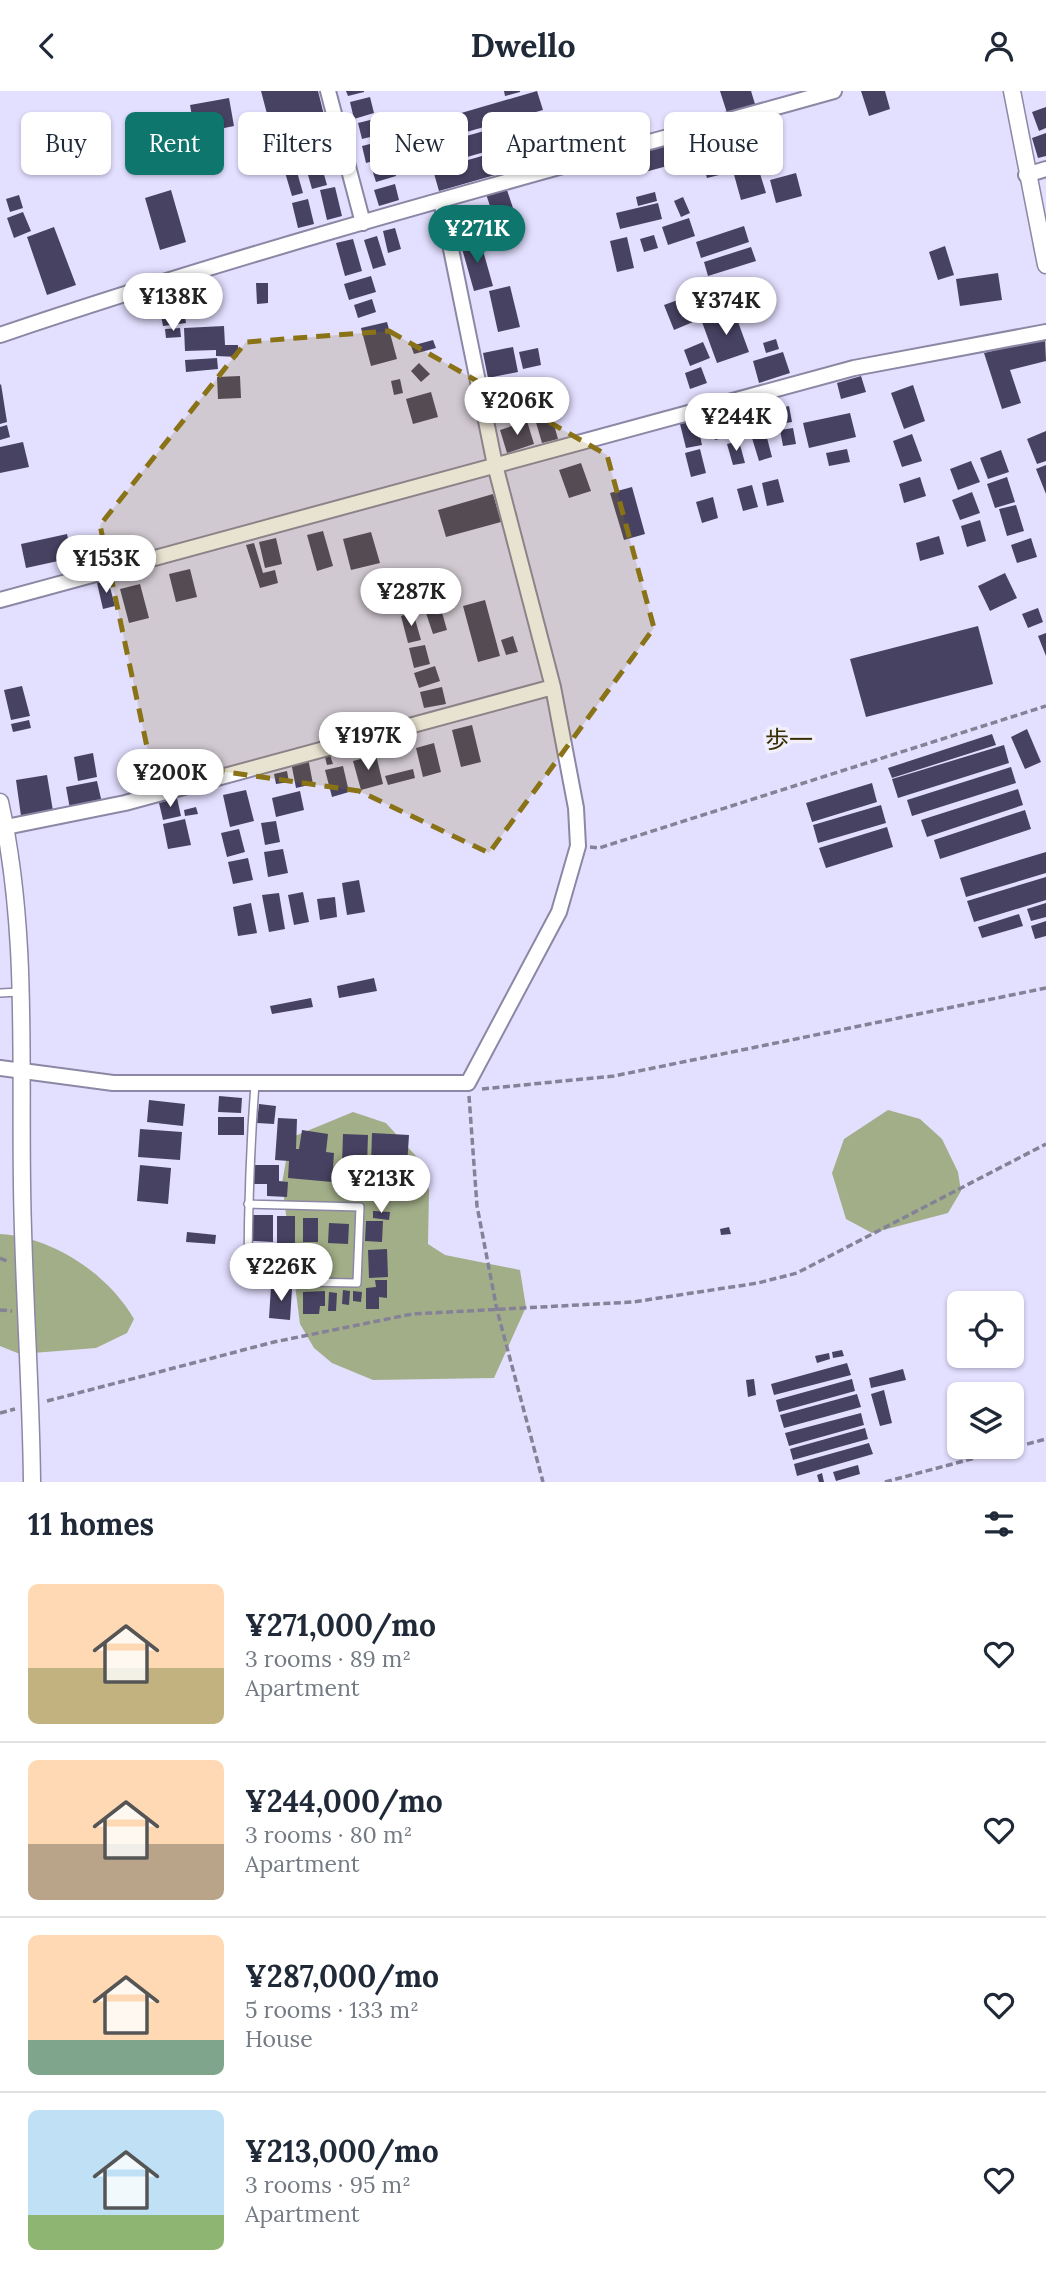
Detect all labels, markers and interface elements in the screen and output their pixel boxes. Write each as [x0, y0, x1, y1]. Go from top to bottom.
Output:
text: Dwello [470, 25, 576, 66]
icon: back [28, 27, 66, 65]
icon: person [980, 27, 1018, 65]
chip: Buy [21, 112, 111, 175]
chip: Rent [125, 112, 224, 175]
chip: Filters [238, 112, 356, 175]
chip: New [370, 112, 468, 175]
chip: Apartment [482, 112, 650, 175]
chip: House [664, 112, 783, 175]
pin: ¥271K [428, 205, 526, 265]
text: ¥271K [444, 213, 510, 242]
pin: ¥138K [124, 273, 222, 333]
pin: ¥374K [677, 278, 775, 337]
text: ¥138K [139, 281, 207, 310]
text: ¥374K [692, 285, 760, 314]
pin: ¥206K [468, 377, 566, 437]
text: ¥206K [480, 385, 554, 414]
pin: ¥244K [687, 393, 785, 453]
text: ¥244K [701, 401, 771, 430]
pin: ¥153K [57, 535, 155, 595]
text: ¥153K [72, 543, 140, 572]
pin: ¥287K [362, 568, 460, 628]
text: ¥287K [376, 576, 446, 605]
pin: ¥197K [319, 713, 417, 772]
text: ¥197K [335, 720, 401, 749]
district label: 歩一 [765, 724, 813, 755]
pin: ¥200K [121, 749, 219, 809]
text: ¥200K [133, 757, 207, 786]
pin: ¥213K [332, 1155, 430, 1215]
text: ¥213K [347, 1163, 415, 1192]
pin: ¥226K [232, 1243, 330, 1303]
text: ¥226K [246, 1251, 316, 1280]
map controls [947, 1291, 1024, 1459]
button: locate [947, 1291, 1024, 1368]
button: layers [947, 1382, 1024, 1459]
text: 11 homes [28, 1505, 154, 1543]
icon: filters [980, 1505, 1018, 1543]
text: ¥271,000/mo [245, 1606, 436, 1644]
icon: home [84, 1612, 168, 1696]
icon: heart [980, 1635, 1018, 1673]
text: 3 rooms · 89 m² [245, 1644, 411, 1673]
text: Apartment [245, 1673, 360, 1702]
text: ¥244,000/mo [245, 1782, 443, 1820]
icon: home [84, 1788, 168, 1872]
icon: heart [980, 1811, 1018, 1849]
text: 3 rooms · 80 m² [245, 1820, 412, 1849]
text: Apartment [245, 1849, 360, 1878]
text: ¥287,000/mo [245, 1957, 439, 1995]
icon: home [84, 1963, 168, 2047]
icon: heart [980, 1986, 1018, 2024]
text: 5 rooms · 133 m² [245, 1995, 419, 2024]
text: House [245, 2024, 313, 2053]
text: ¥213,000/mo [245, 2132, 439, 2170]
icon: home [84, 2138, 168, 2222]
icon: heart [980, 2161, 1018, 2199]
text: 3 rooms · 95 m² [245, 2170, 411, 2199]
text: Apartment [245, 2199, 360, 2228]

